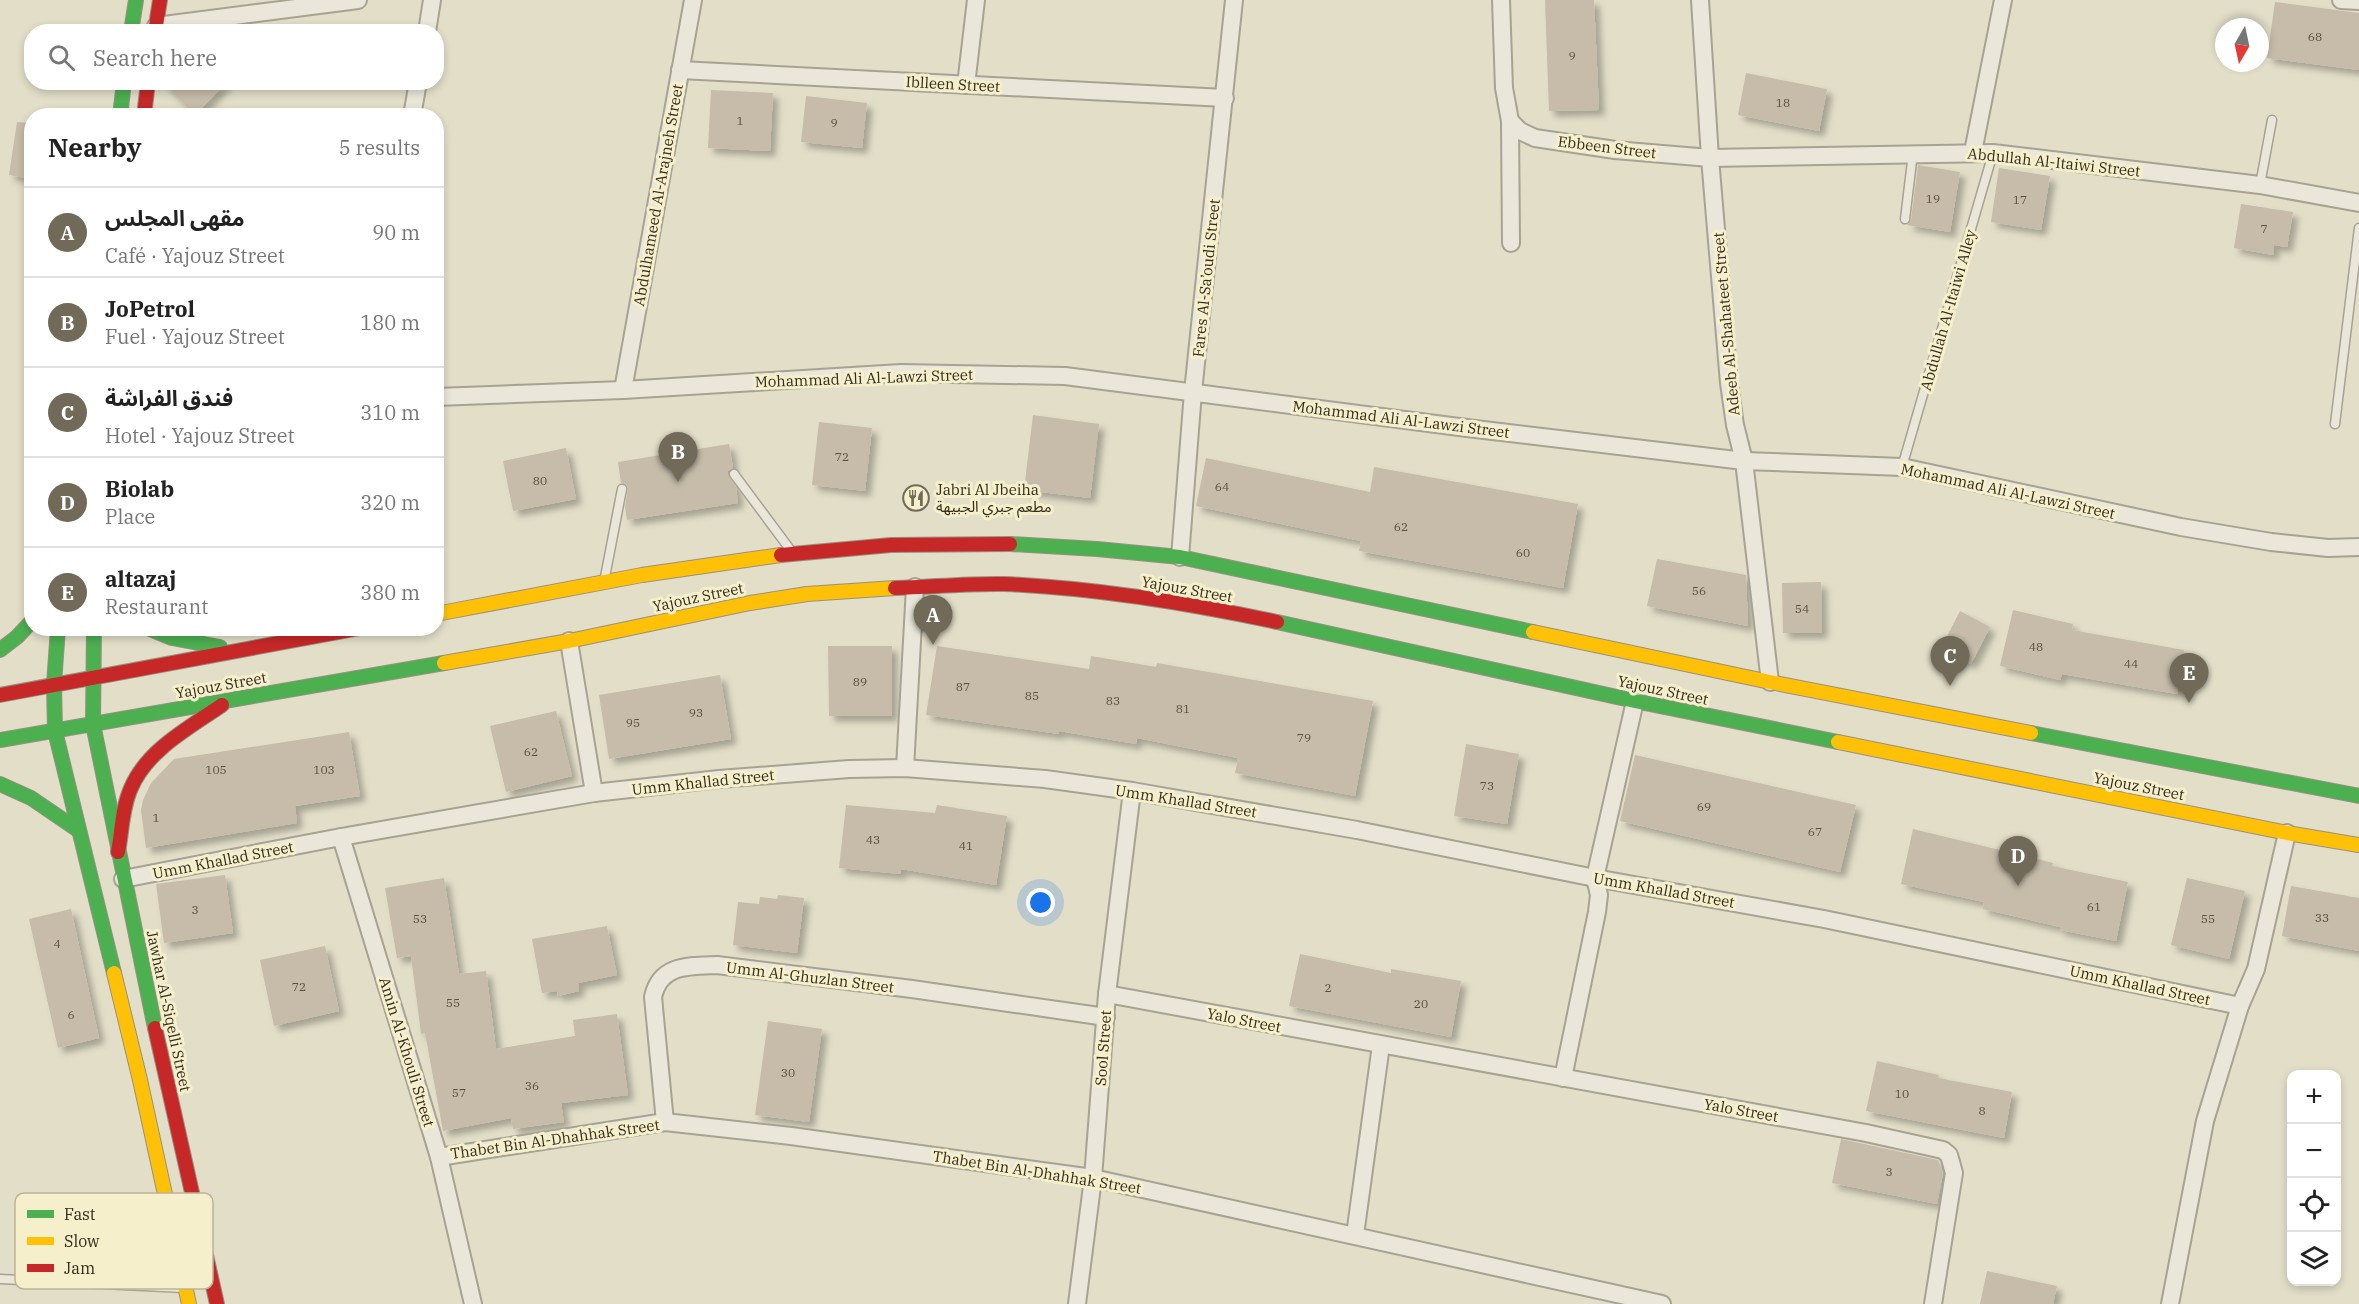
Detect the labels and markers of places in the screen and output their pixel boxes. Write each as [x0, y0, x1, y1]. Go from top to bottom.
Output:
pin: B [658, 432, 698, 482]
place label: Jabri Al Jbeiha مطعم جبري الجبيهة [936, 480, 1052, 518]
restaurant icon: Jabri Al Jbeiha مطعم جبري الجبيهة [901, 483, 931, 513]
pin: A [914, 596, 952, 645]
pin: C [1930, 636, 1970, 686]
pin: E [2170, 654, 2208, 703]
pin: D [1998, 836, 2038, 886]

